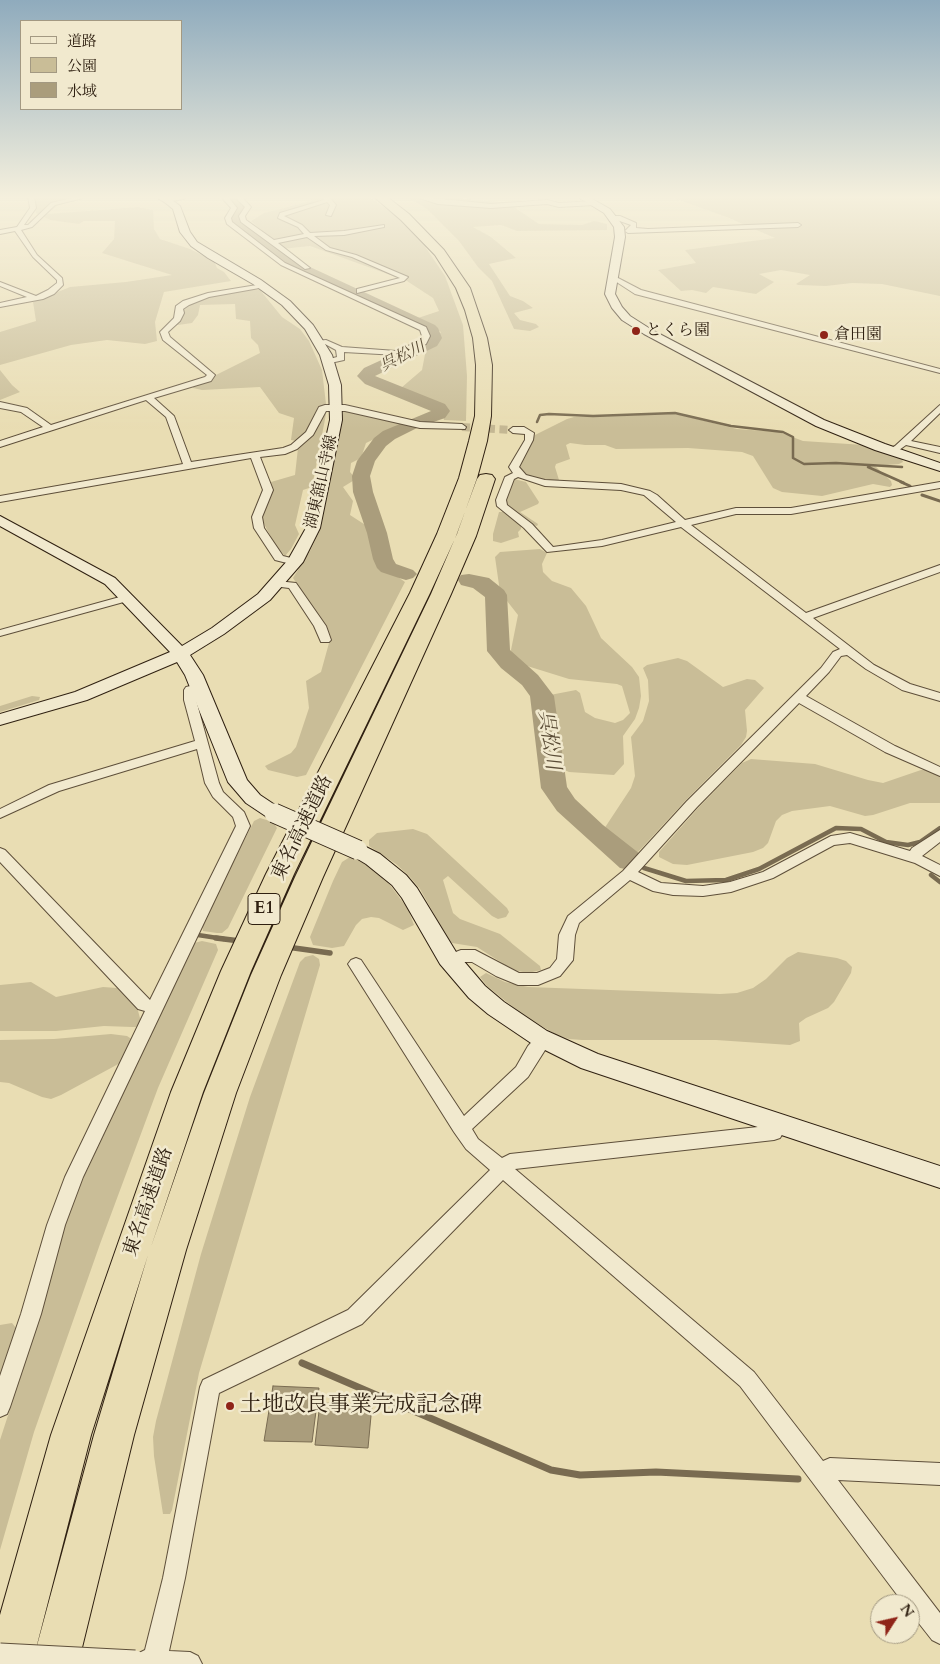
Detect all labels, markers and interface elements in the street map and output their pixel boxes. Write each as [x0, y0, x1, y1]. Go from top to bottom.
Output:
legend [20, 20, 182, 110]
text: 道路 [67, 31, 97, 51]
text: 公園 [67, 56, 97, 76]
text: 水域 [67, 81, 97, 101]
place label: とくら園 [646, 321, 710, 341]
marker: とくら園 [630, 325, 642, 337]
place label: 倉田園 [834, 325, 882, 345]
marker: 倉田園 [818, 329, 830, 341]
water label: 呉松川 [377, 338, 429, 376]
street label: 湖東舘山寺線 [302, 433, 342, 531]
water label: 呉松川 [532, 709, 564, 771]
street label: 東名高速道路 [268, 772, 338, 884]
road number: E1 [248, 894, 280, 924]
street label: 東名高速道路 [120, 1144, 178, 1260]
place label: 土地改良事業完成記念碑 [240, 1393, 482, 1419]
marker: 土地改良事業完成記念碑 [224, 1400, 236, 1412]
north arrow [870, 1594, 920, 1644]
text: N [896, 1600, 918, 1621]

